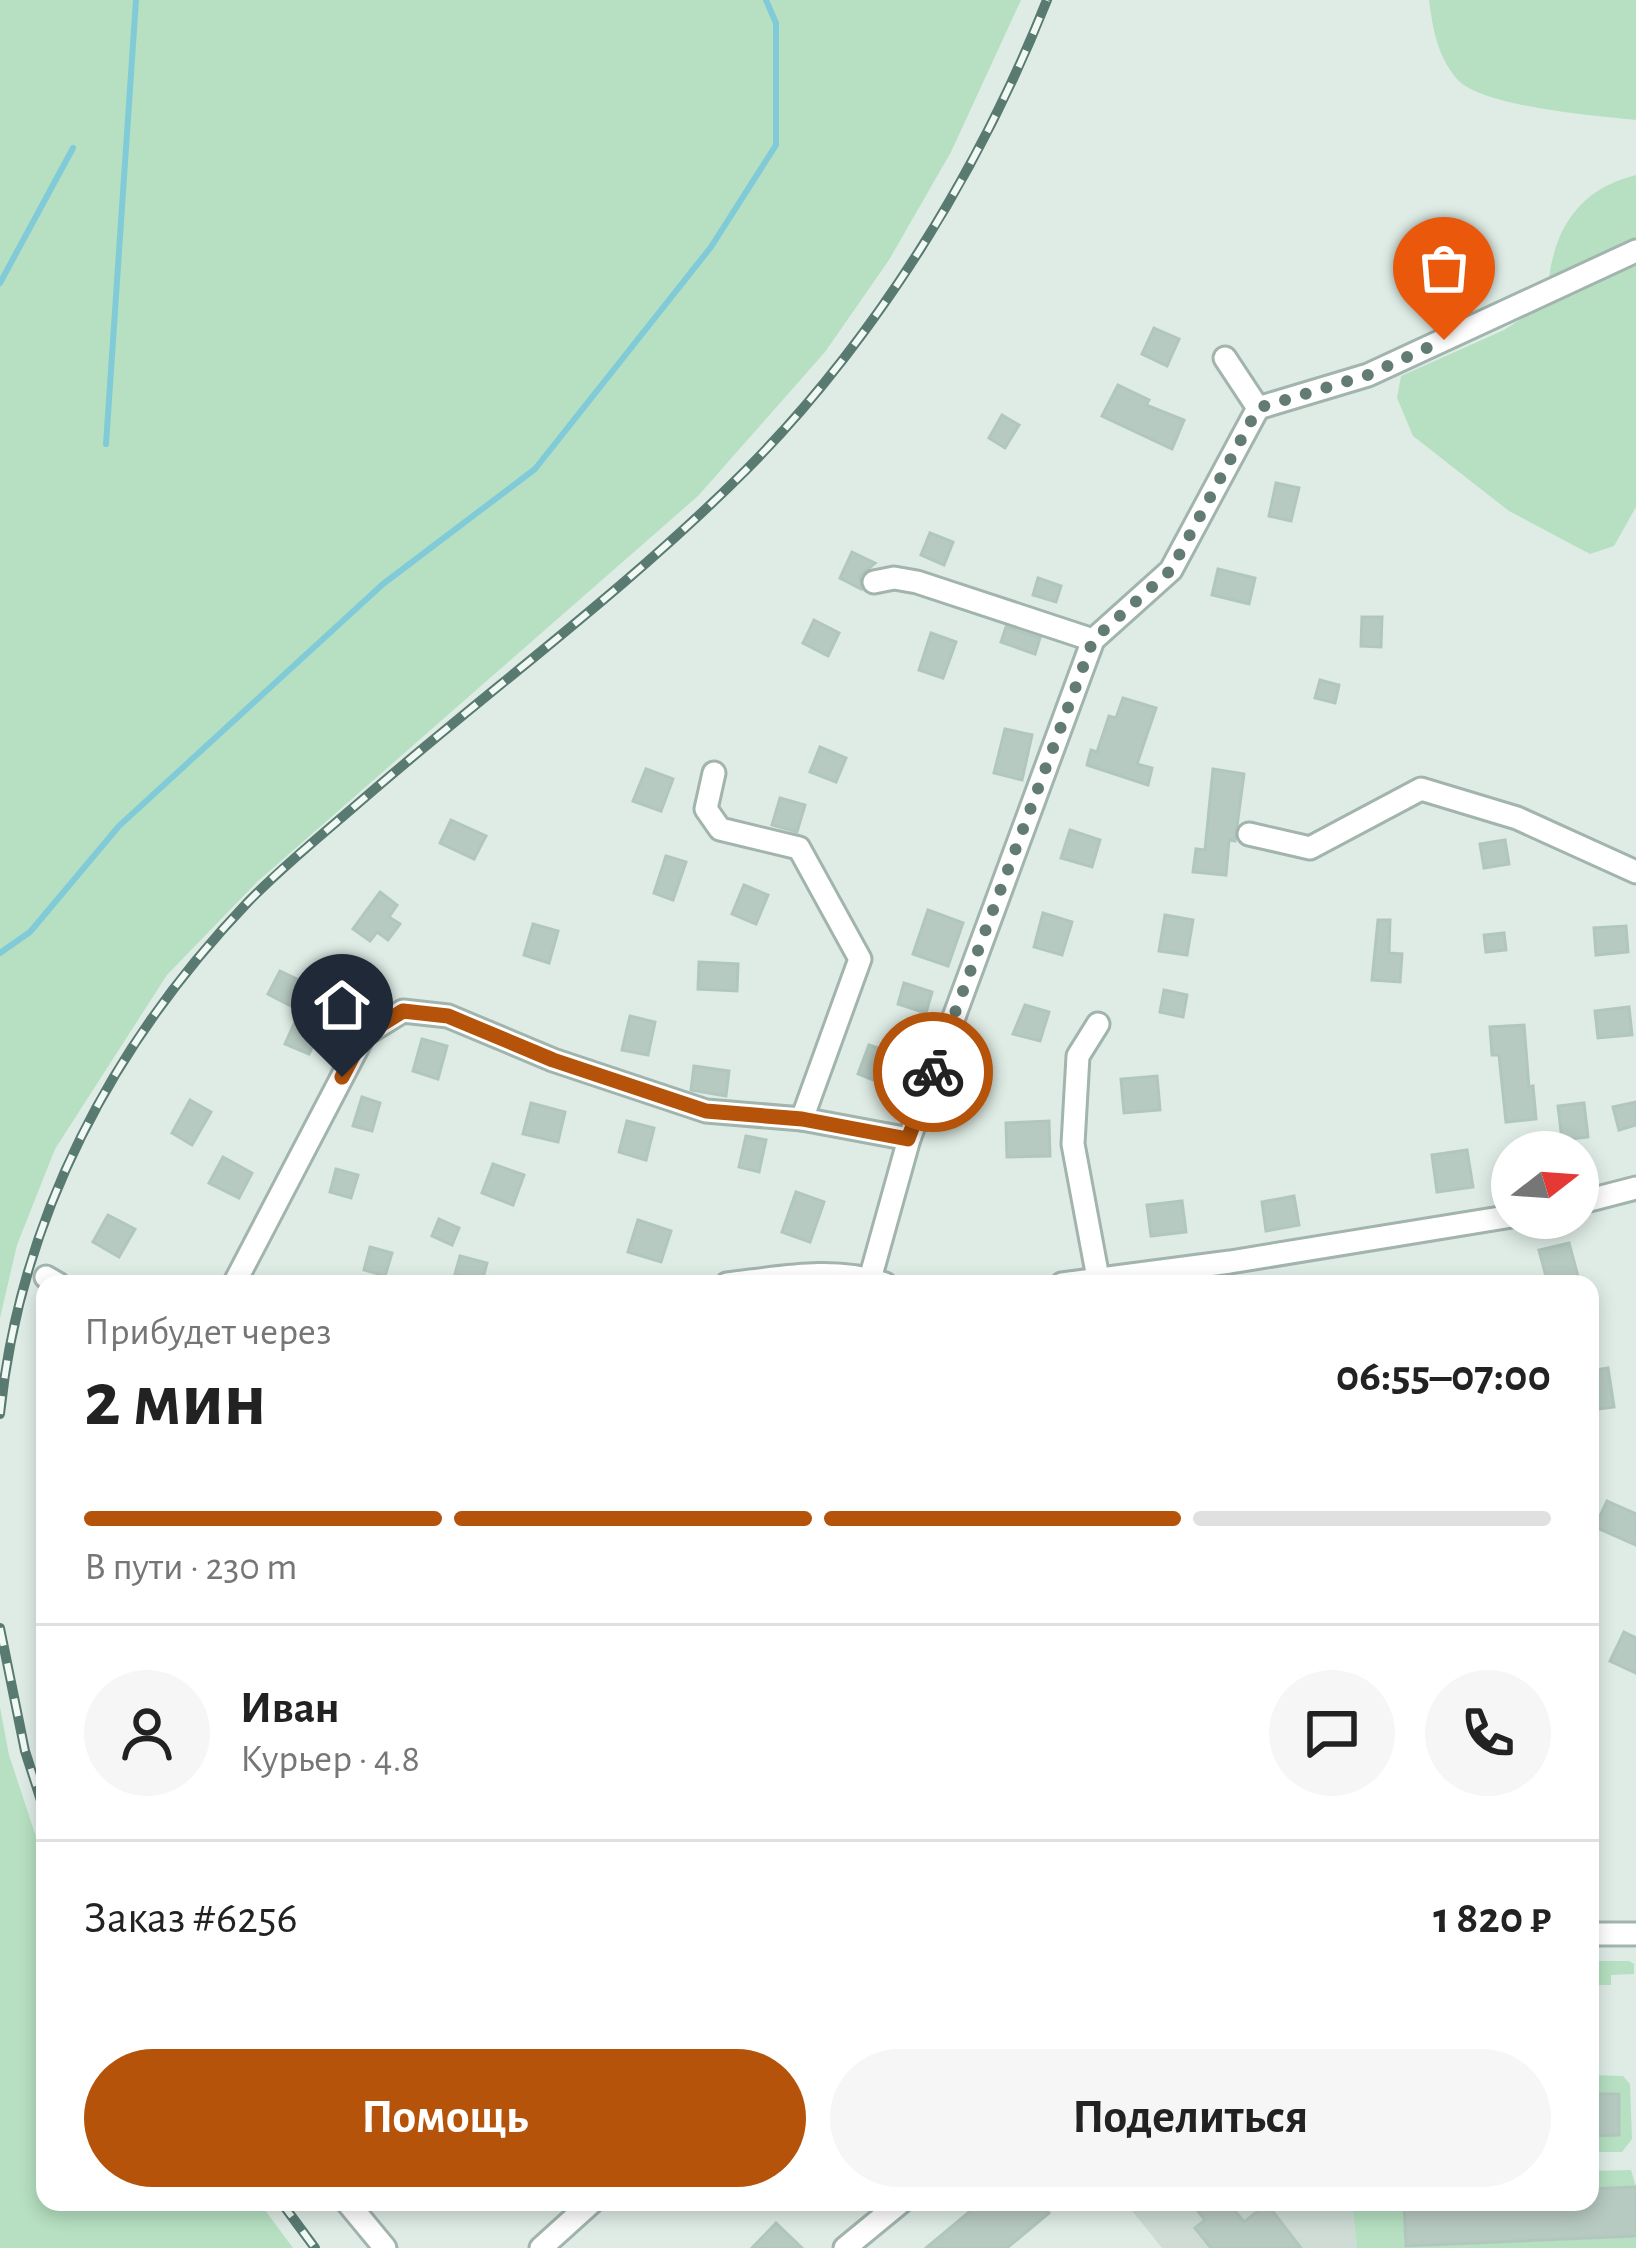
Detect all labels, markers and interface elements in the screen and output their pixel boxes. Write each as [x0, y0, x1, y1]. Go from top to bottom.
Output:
pin [1393, 217, 1495, 340]
icon: bag [1411, 235, 1477, 301]
pin [291, 954, 393, 1077]
icon: home [309, 972, 375, 1038]
courier [873, 1012, 993, 1132]
icon: bike [900, 1039, 966, 1105]
north arrow [1491, 1131, 1599, 1239]
map controls [1491, 1131, 1599, 1239]
text: Прибудет через [84, 1313, 331, 1352]
text: 06:55–07:00 [1336, 1354, 1551, 1399]
text: 2 мин [84, 1362, 267, 1440]
text: В пути · 230 m [84, 1548, 298, 1587]
button: person [84, 1670, 210, 1796]
button: chat [1269, 1670, 1395, 1796]
button: phone [1425, 1670, 1551, 1796]
text: Иван [240, 1686, 340, 1731]
text: Курьер · 4.8 [240, 1740, 420, 1779]
text: Заказ #6256 [84, 1896, 298, 1941]
text: 1 820 ₽ [1433, 1896, 1551, 1941]
button: Помощь [84, 2049, 806, 2187]
button: Поделиться [830, 2049, 1551, 2187]

